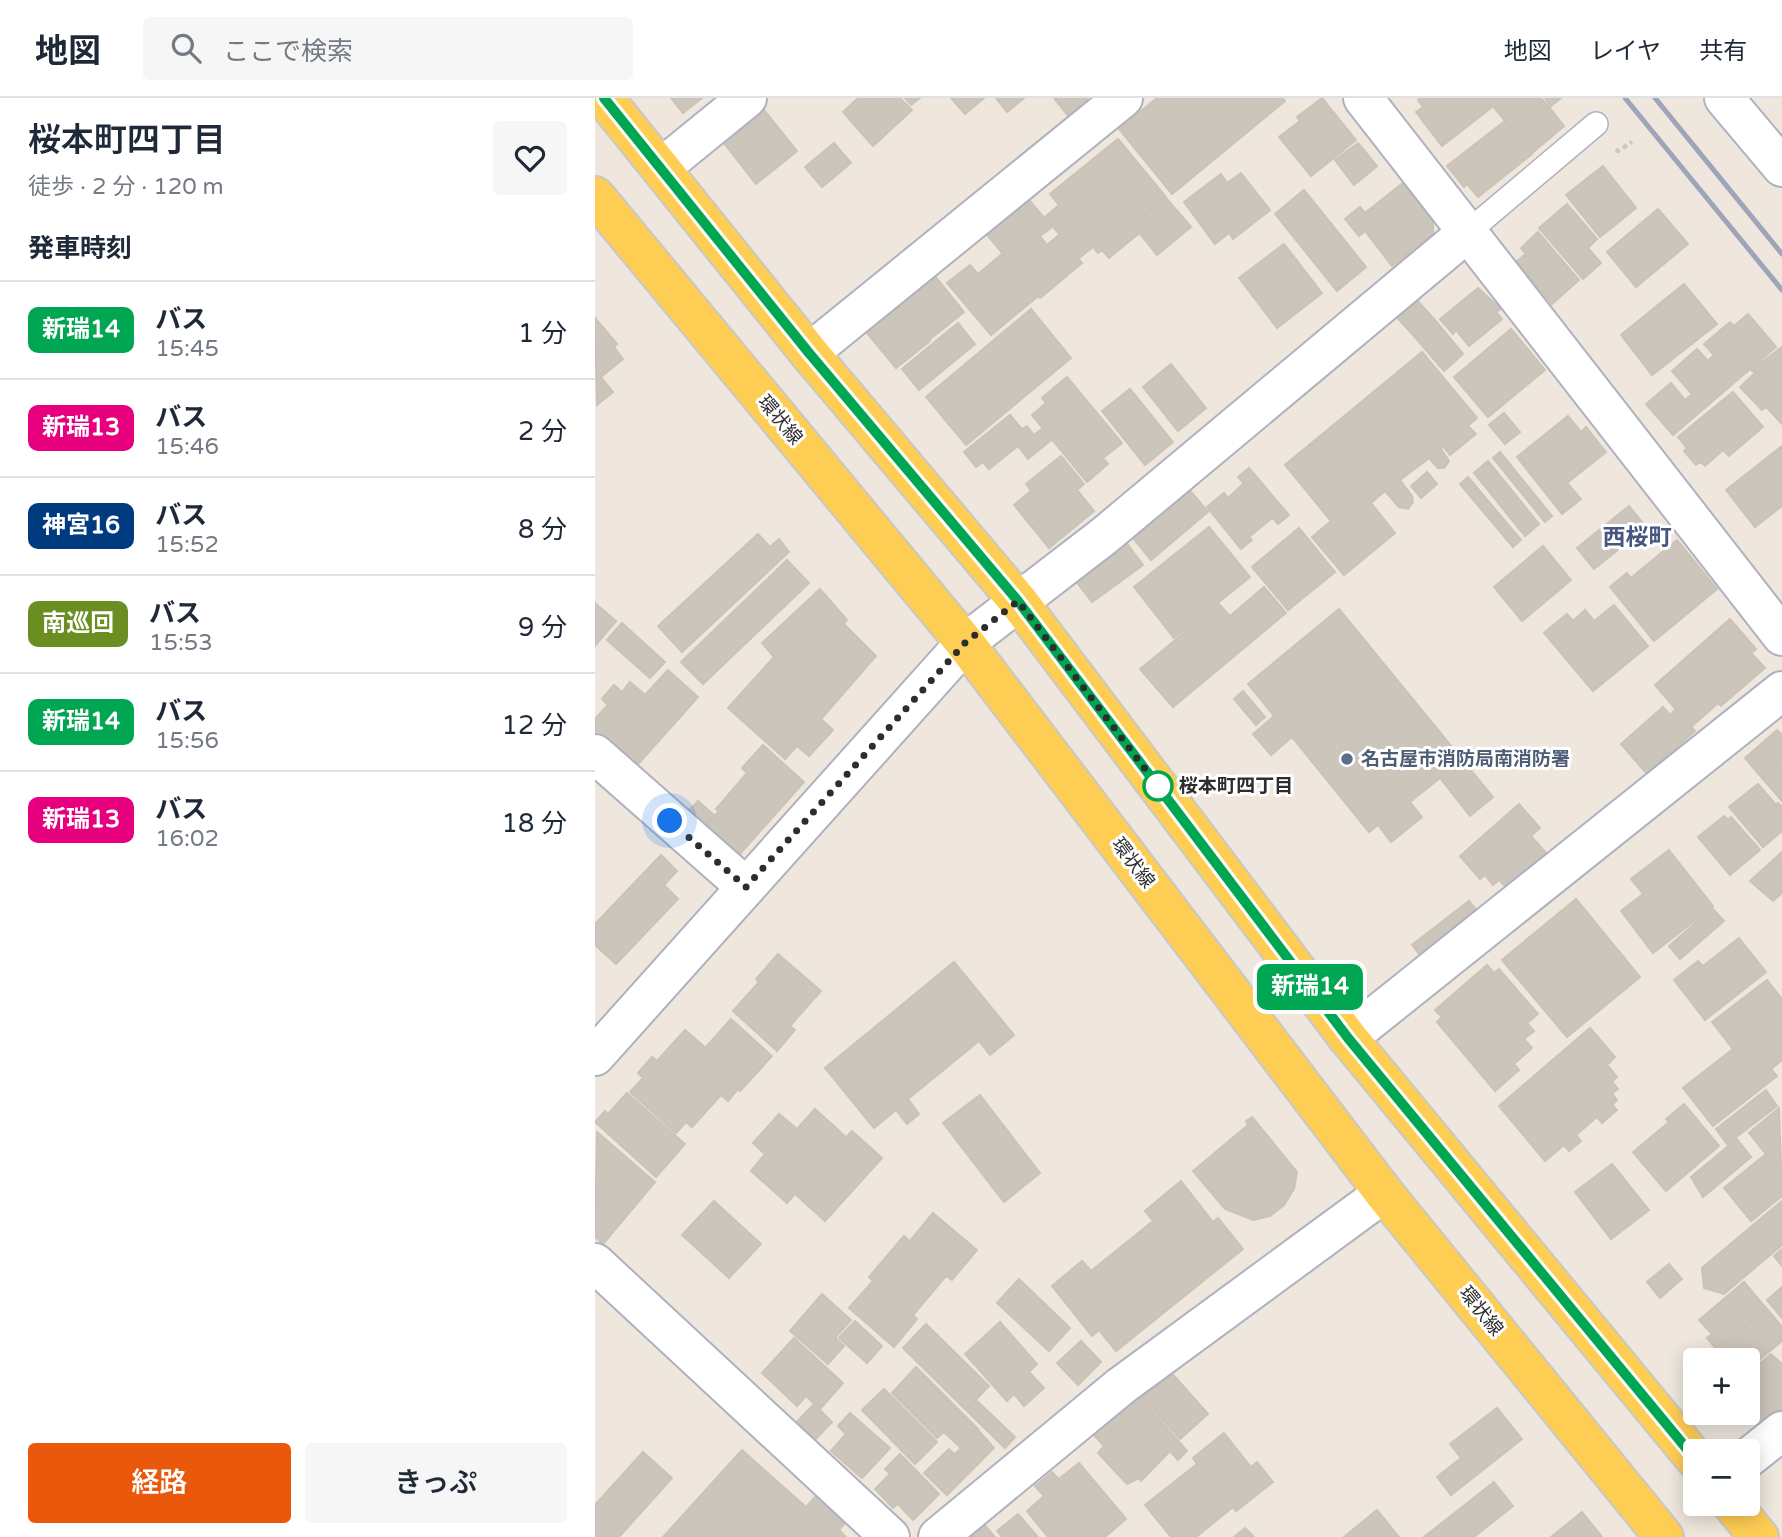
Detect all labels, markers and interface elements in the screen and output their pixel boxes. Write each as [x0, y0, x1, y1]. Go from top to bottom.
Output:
search box [143, 17, 633, 80]
icon: search [167, 29, 205, 67]
text: 地図 [35, 32, 101, 71]
text: ここで検索 [223, 36, 353, 67]
text: 地図 [1504, 37, 1552, 66]
text: レイヤ [1590, 37, 1661, 66]
text: 共有 [1699, 37, 1747, 66]
text: 桜本町四丁目 [28, 121, 226, 160]
button: heart [493, 121, 567, 195]
text: 徒歩 · 2 分 · 120 m [28, 173, 224, 201]
text: 発車時刻 [28, 233, 132, 264]
text: バス [155, 304, 207, 335]
text: 新瑞14 [42, 315, 120, 344]
text: 1 分 [518, 318, 567, 349]
text: 15:45 [155, 335, 219, 363]
street label: 環状線 [753, 391, 807, 449]
text: バス [155, 402, 207, 433]
text: 新瑞13 [42, 413, 120, 442]
text: 2 分 [518, 416, 567, 447]
text: 15:46 [155, 433, 219, 461]
text: バス [155, 500, 207, 531]
text: 神宮16 [42, 511, 120, 540]
text: 8 分 [518, 514, 567, 545]
district label: 西桜町 [1603, 524, 1672, 552]
text: 15:52 [155, 531, 219, 559]
text: バス [149, 598, 201, 629]
text: 南巡回 [42, 609, 114, 638]
text: 9 分 [518, 612, 567, 643]
text: 15:53 [149, 629, 213, 657]
text: バス [155, 696, 207, 727]
text: 新瑞14 [42, 707, 120, 736]
text: 12 分 [502, 710, 567, 741]
text: 15:56 [155, 727, 219, 755]
place label: 名古屋市消防局南消防署 [1361, 748, 1570, 770]
marker: 名古屋市消防局南消防署 [1339, 751, 1355, 767]
marker: 桜本町四丁目 [1143, 771, 1173, 801]
place label: 桜本町四丁目 [1179, 775, 1293, 797]
text: バス [155, 794, 207, 825]
your location [652, 803, 687, 838]
text: 新瑞13 [42, 805, 120, 834]
text: 18 分 [502, 808, 567, 839]
text: 16:02 [155, 825, 219, 853]
street label: 環状線 [1107, 834, 1159, 892]
line badge: 新瑞14 [1261, 964, 1359, 1010]
text: 新瑞14 [1271, 972, 1349, 1001]
street label: 環状線 [1455, 1282, 1507, 1340]
map controls [1683, 1348, 1760, 1516]
button: + [1683, 1348, 1760, 1425]
button: − [1683, 1439, 1760, 1516]
button: 経路 [28, 1443, 291, 1523]
button: きっぷ [305, 1443, 567, 1523]

